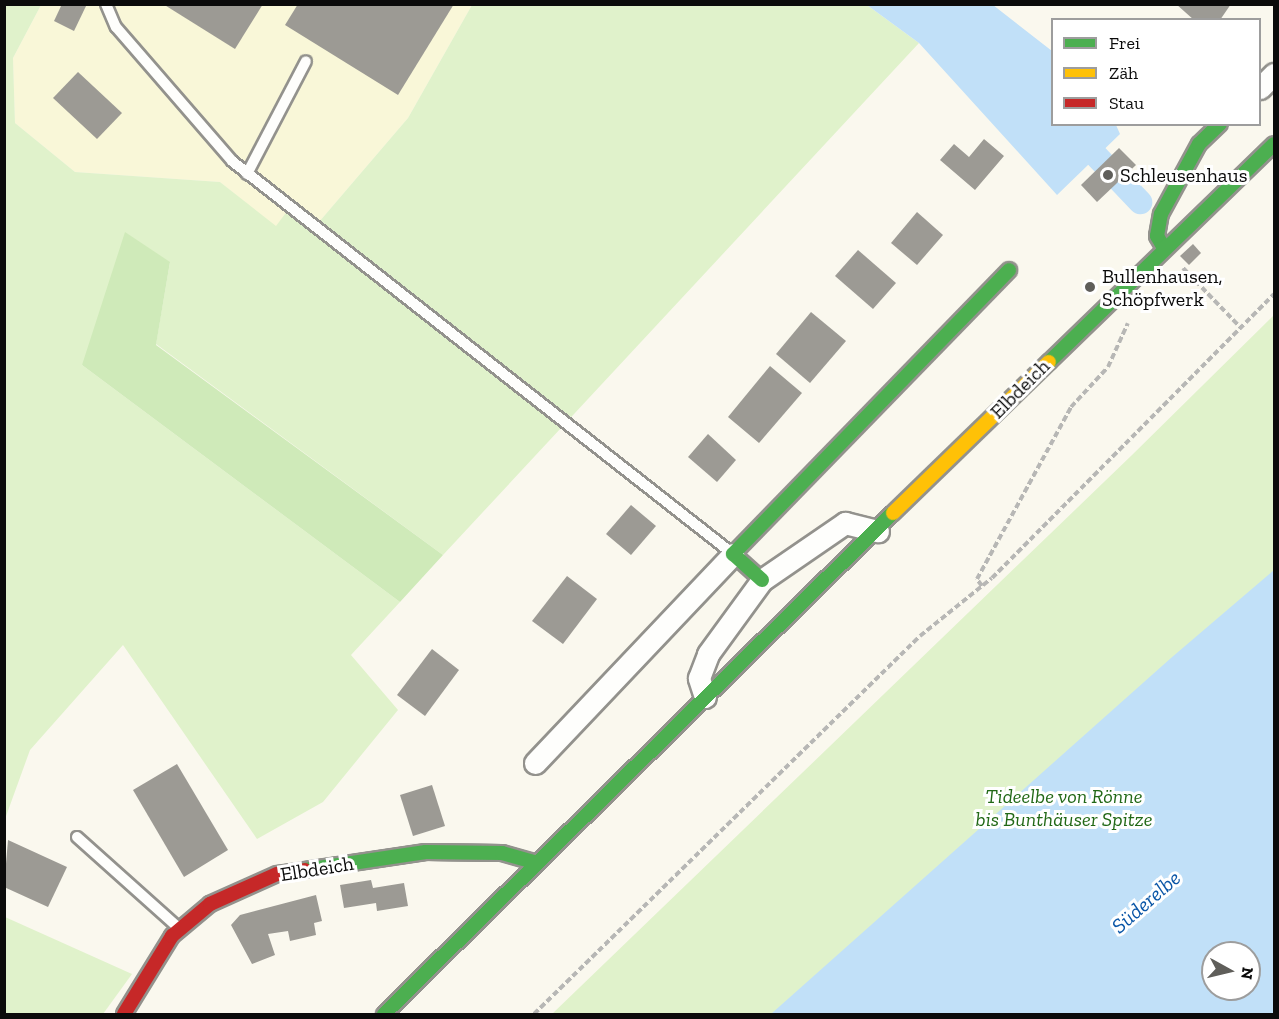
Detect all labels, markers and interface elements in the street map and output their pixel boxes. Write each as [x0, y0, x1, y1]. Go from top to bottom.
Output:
legend [1051, 18, 1261, 126]
text: Frei [1109, 32, 1140, 54]
text: Zäh [1109, 62, 1138, 84]
text: Stau [1109, 92, 1144, 114]
place label: Schleusenhaus [1120, 163, 1247, 187]
marker: Schleusenhaus [1101, 168, 1115, 182]
place label: Bullenhausen, Schöpfwerk [1102, 264, 1223, 311]
marker: Bullenhausen, Schöpfwerk [1083, 280, 1097, 294]
street label: Elbdeich [985, 354, 1055, 424]
park label: Tideelbe von Rönne bis Bunthäuser Spitze [976, 784, 1152, 831]
street label: Elbdeich [278, 851, 356, 887]
water label: Süderelbe [1106, 865, 1186, 939]
north arrow [1201, 941, 1261, 1001]
text: N [1237, 966, 1258, 981]

